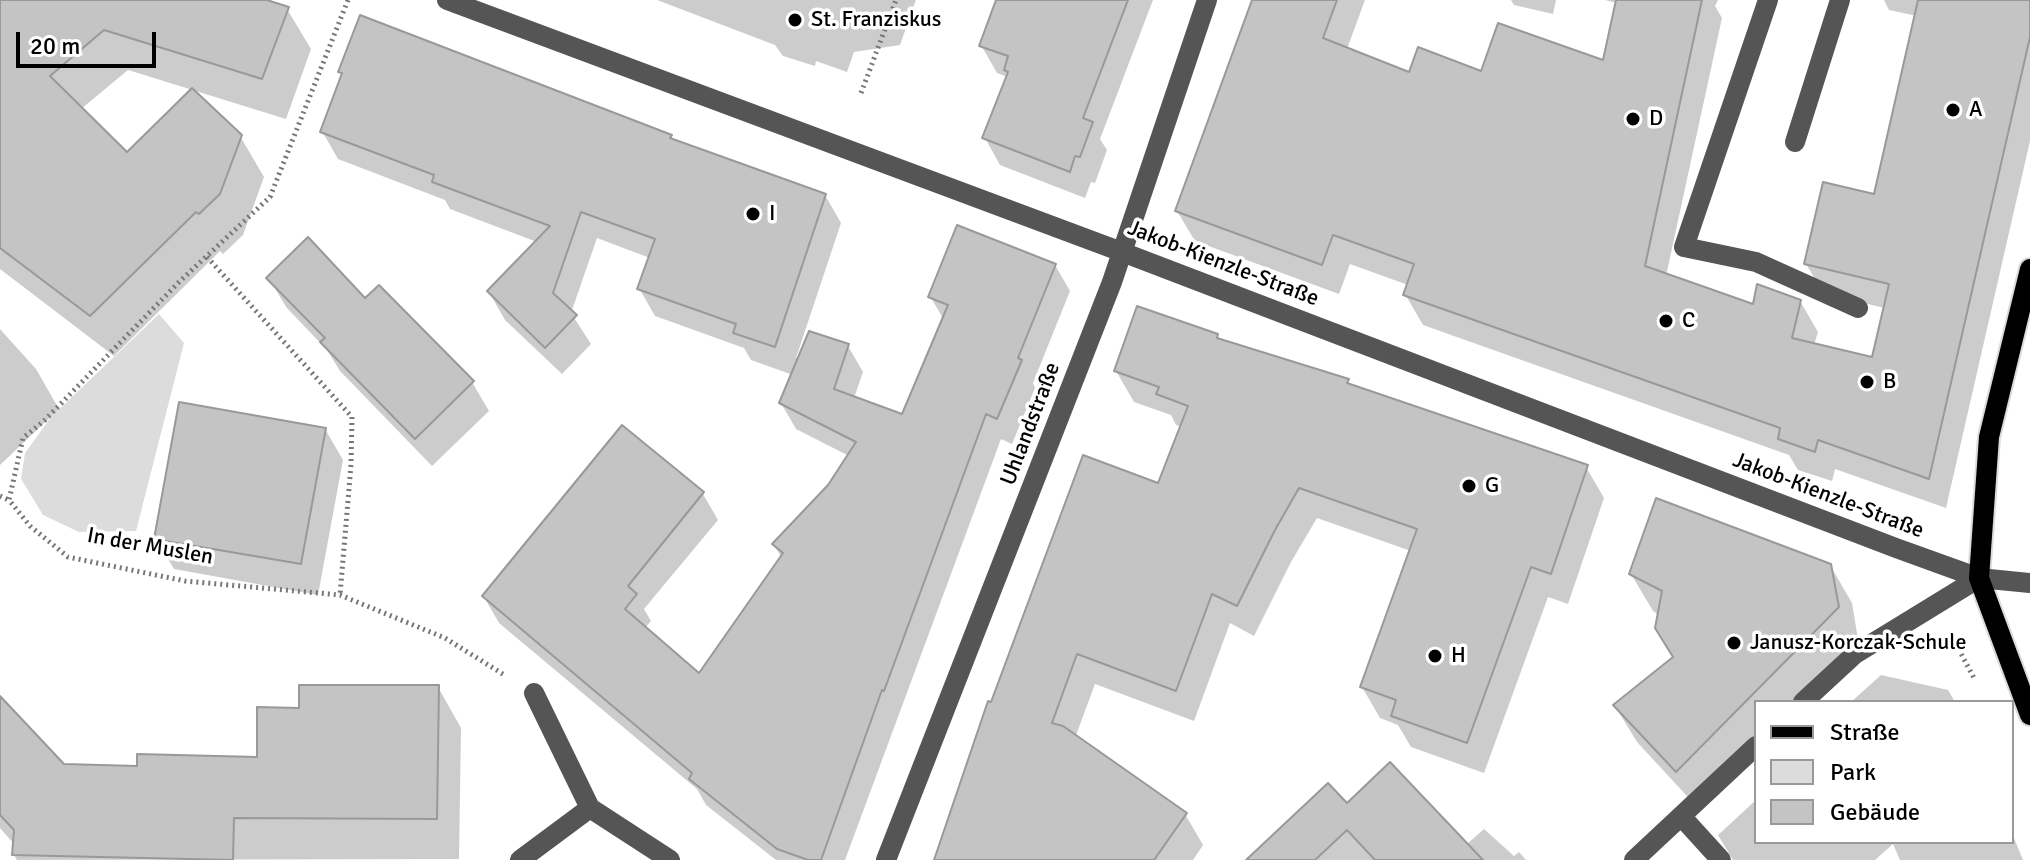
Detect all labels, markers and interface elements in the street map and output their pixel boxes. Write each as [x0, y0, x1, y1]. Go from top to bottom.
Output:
place label: St. Franziskus [811, 7, 941, 33]
marker: St. Franziskus [786, 11, 804, 29]
scale bar [20, 16, 160, 66]
text: 20 m [30, 31, 80, 61]
place label: A [1969, 97, 1982, 123]
marker: A [1944, 101, 1962, 119]
place label: D [1649, 106, 1663, 132]
marker: D [1624, 110, 1642, 128]
place label: I [769, 201, 775, 227]
marker: I [744, 205, 762, 223]
street label: Jakob-Kienzle-Straße [1124, 215, 1322, 313]
place label: C [1682, 308, 1695, 334]
marker: C [1657, 312, 1675, 330]
street label: Uhlandstraße [996, 359, 1066, 489]
place label: B [1883, 369, 1896, 395]
marker: B [1858, 373, 1876, 391]
street label: Jakob-Kienzle-Straße [1729, 447, 1927, 545]
place label: G [1485, 473, 1499, 499]
marker: G [1460, 477, 1478, 495]
street label: In der Muslen [85, 523, 215, 571]
place label: Janusz-Korczak-Schule [1750, 630, 1967, 656]
marker: Janusz-Korczak-Schule [1725, 634, 1743, 652]
place label: H [1451, 643, 1466, 669]
marker: H [1426, 647, 1444, 665]
legend [1754, 700, 2014, 844]
text: Straße [1830, 717, 1900, 747]
text: Park [1830, 757, 1876, 787]
text: Gebäude [1830, 797, 1920, 827]

